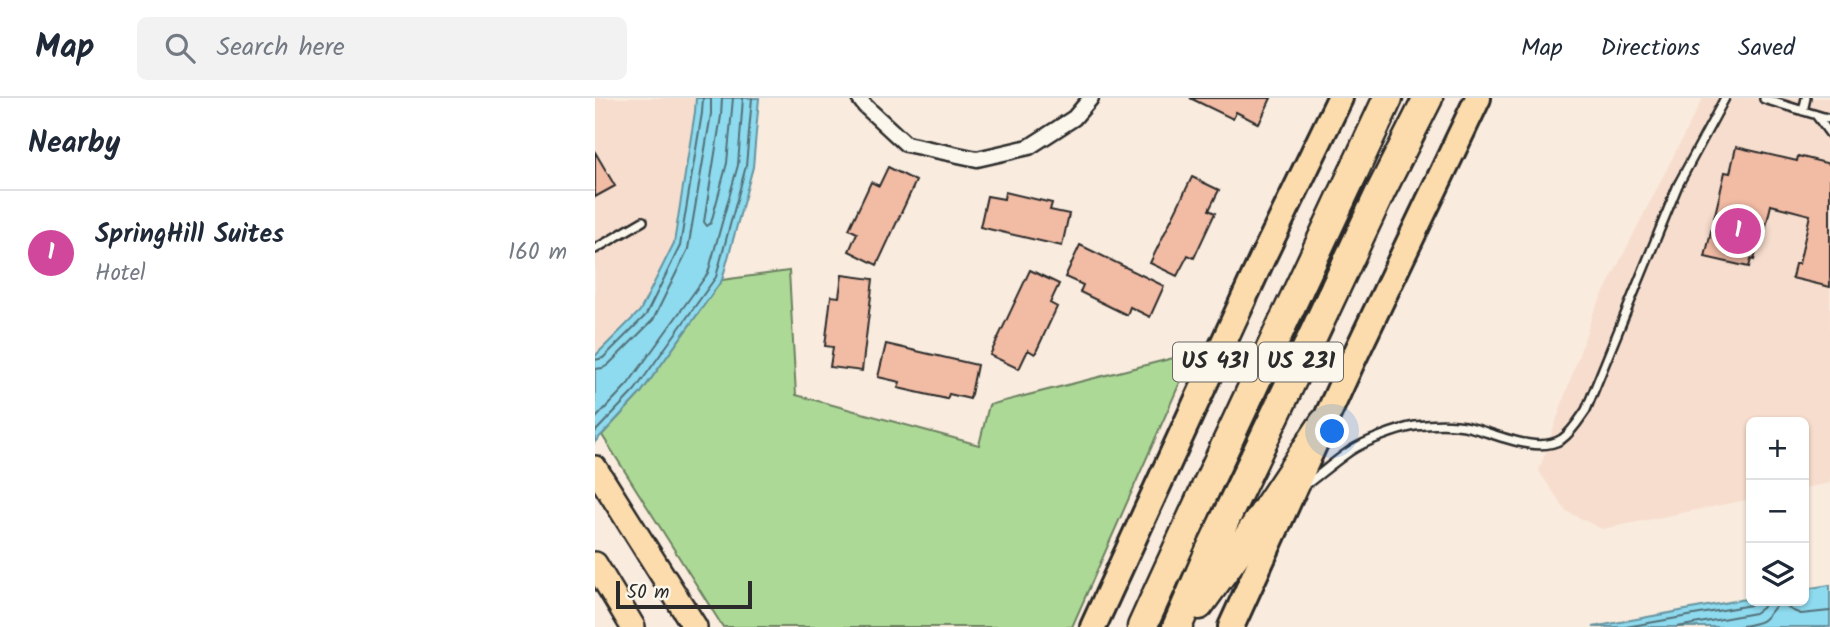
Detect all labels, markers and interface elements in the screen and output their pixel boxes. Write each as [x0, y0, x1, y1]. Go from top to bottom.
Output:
search box [137, 17, 627, 80]
text: Map [35, 22, 95, 75]
text: Search here [217, 27, 345, 69]
icon: search [161, 29, 199, 67]
text: Map [1521, 29, 1563, 68]
text: Directions [1601, 29, 1700, 68]
text: Saved [1738, 29, 1795, 68]
text: Nearby [28, 120, 120, 168]
pin: 1 [1715, 205, 1761, 257]
text: SpringHill Suites [95, 214, 284, 256]
text: 1 [48, 235, 54, 271]
text: 160 m [508, 235, 567, 271]
text: Hotel [95, 256, 146, 292]
road number: US 431 [1173, 342, 1257, 382]
road number: US 231 [1259, 342, 1343, 382]
your location [1315, 414, 1349, 448]
map controls [1746, 417, 1809, 606]
button: + [1746, 417, 1809, 480]
button: − [1746, 480, 1809, 543]
button: layers [1746, 543, 1809, 606]
scale bar [616, 578, 753, 610]
text: 50 m [627, 578, 669, 608]

